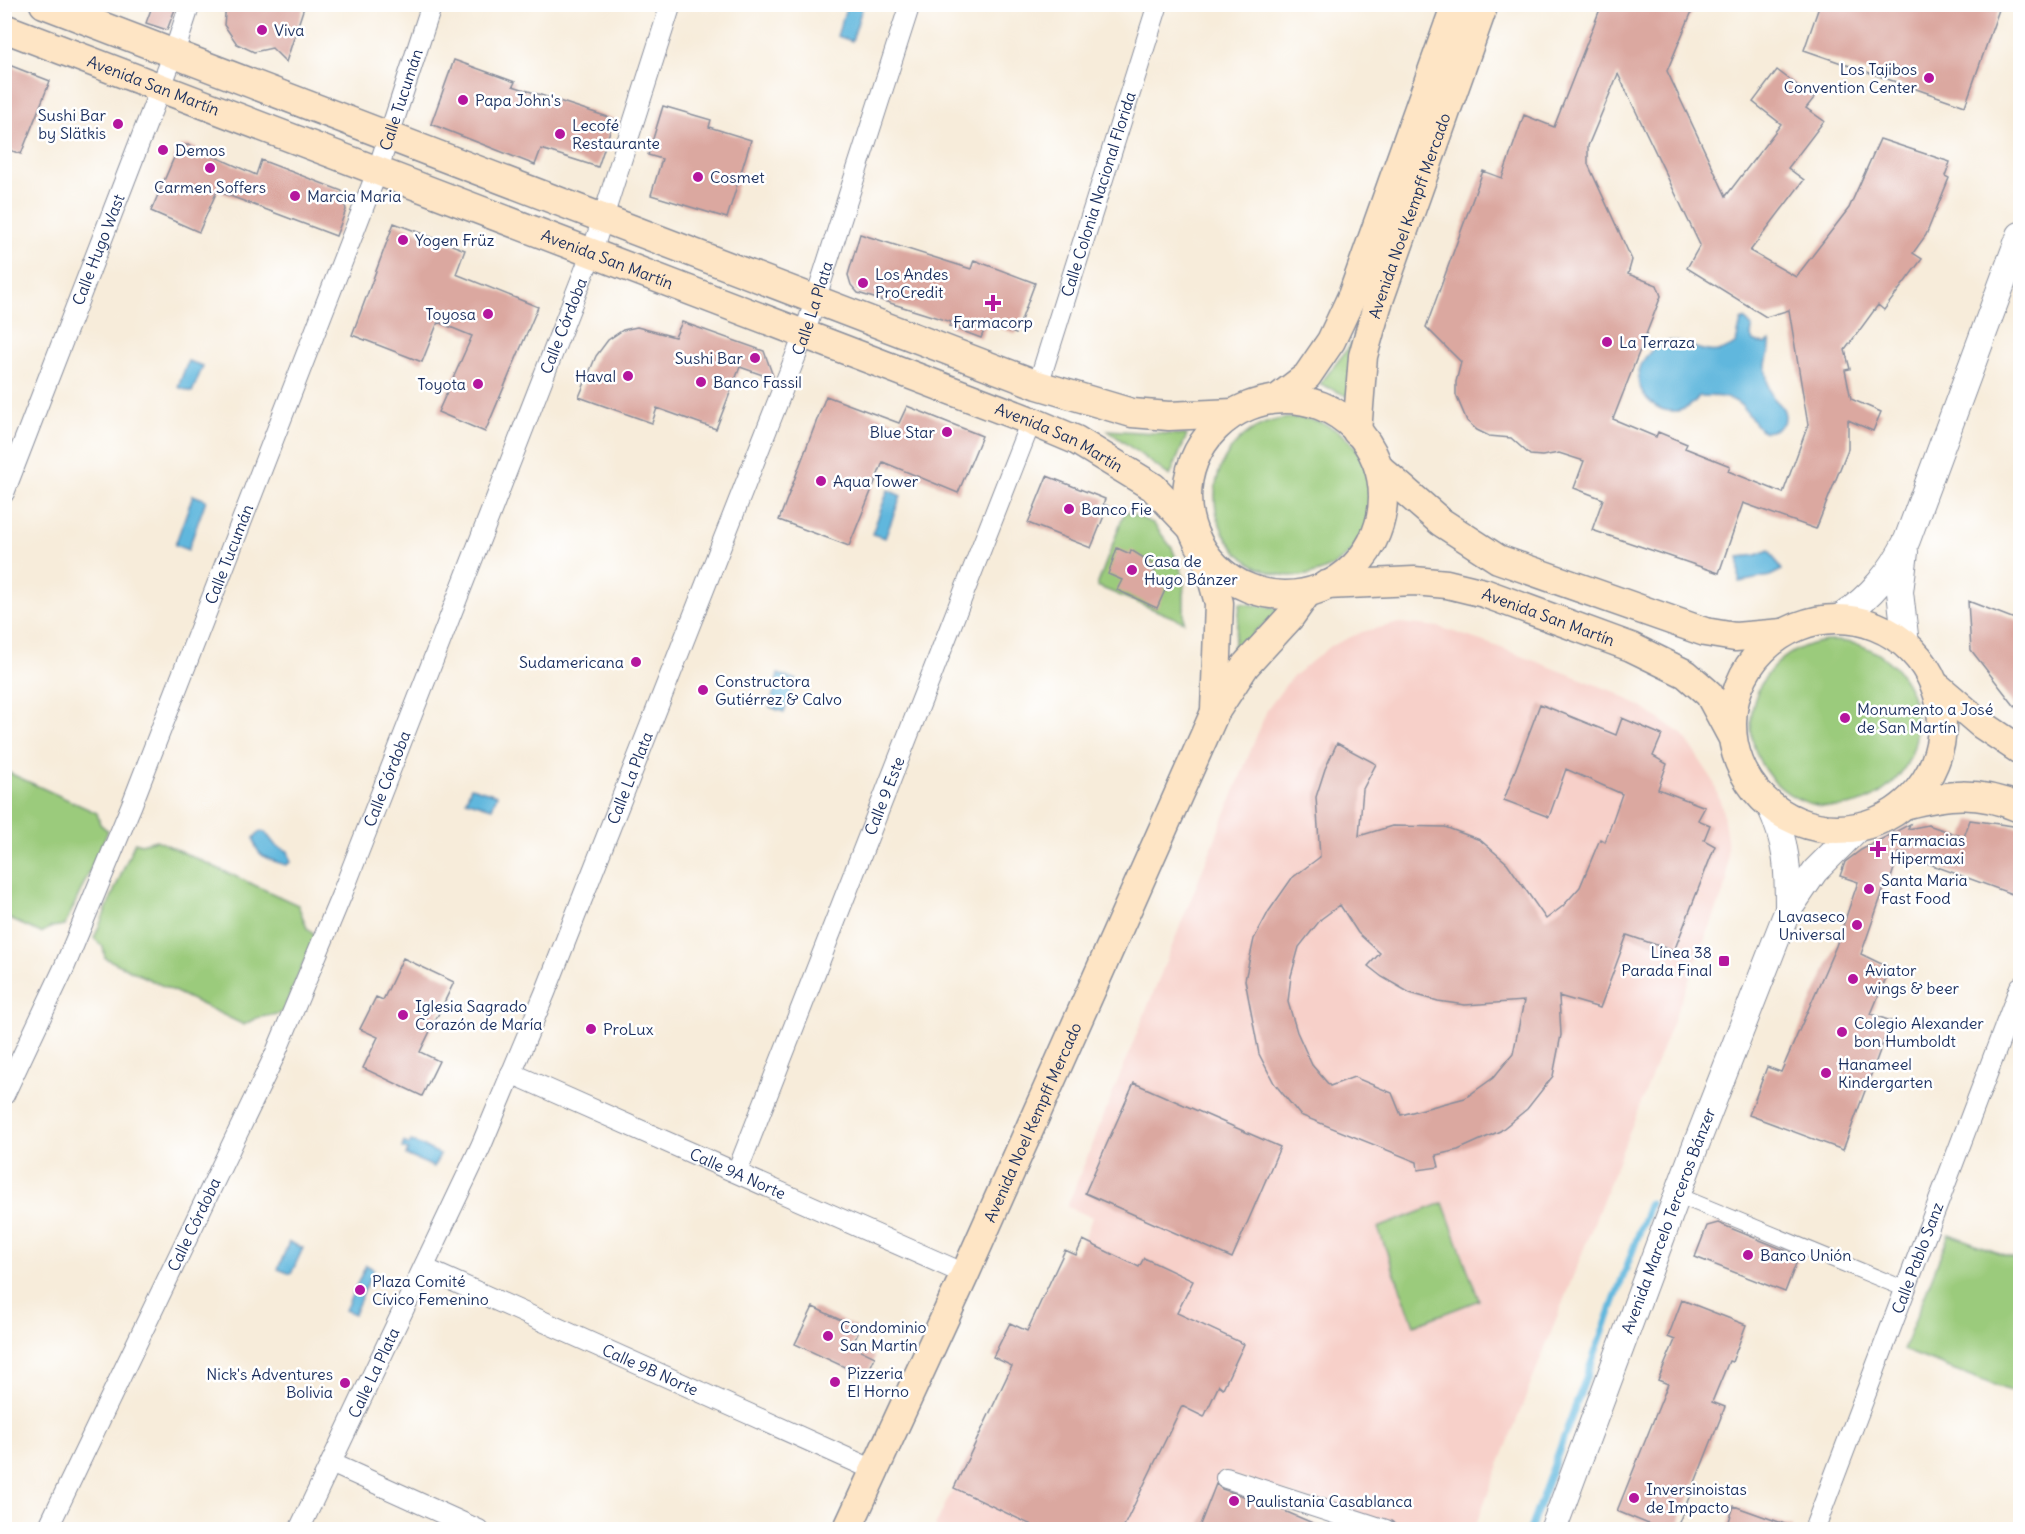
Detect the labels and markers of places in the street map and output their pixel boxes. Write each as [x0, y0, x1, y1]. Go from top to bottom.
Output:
place label: Viva [274, 20, 304, 40]
marker: Viva [255, 23, 269, 37]
place label: Los Tajibos Convention Center [1784, 59, 1917, 97]
marker: Los Tajibos Convention Center [1922, 71, 1936, 85]
place label: Papa John's [475, 90, 561, 110]
marker: Papa John's [456, 93, 470, 107]
place label: Sushi Bar by Slätkis [38, 105, 106, 143]
place label: Lecofé Restaurante [572, 115, 660, 153]
marker: Sushi Bar by Slätkis [111, 117, 125, 131]
marker: Lecofé Restaurante [553, 127, 567, 141]
place label: Demos [175, 140, 225, 160]
marker: Demos [156, 143, 170, 157]
marker: Carmen Soffers [203, 161, 217, 175]
place label: Cosmet [710, 167, 765, 187]
marker: Cosmet [691, 170, 705, 184]
place label: Carmen Soffers [154, 177, 266, 197]
place label: Marcia Maria [307, 186, 401, 206]
marker: Marcia Maria [288, 189, 302, 203]
place label: Yogen Früz [415, 230, 495, 250]
marker: Yogen Früz [396, 233, 410, 247]
place label: Los Andes ProCredit [875, 264, 948, 302]
marker: Los Andes ProCredit [856, 276, 870, 290]
marker: Farmacorp [986, 296, 1000, 310]
place label: Toyosa [425, 304, 476, 324]
marker: Toyosa [481, 307, 495, 321]
place label: Farmacorp [953, 312, 1033, 332]
place label: La Terraza [1619, 332, 1695, 352]
marker: La Terraza [1600, 335, 1614, 349]
place label: Sushi Bar [675, 348, 743, 368]
marker: Sushi Bar [748, 351, 762, 365]
place label: Haval [575, 366, 616, 386]
marker: Haval [621, 369, 635, 383]
place label: Banco Fassil [713, 372, 802, 392]
place label: Toyota [417, 374, 466, 394]
marker: Banco Fassil [694, 375, 708, 389]
marker: Toyota [471, 377, 485, 391]
place label: Blue Star [870, 422, 935, 442]
marker: Blue Star [940, 425, 954, 439]
place label: Aqua Tower [833, 471, 919, 491]
marker: Aqua Tower [814, 474, 828, 488]
place label: Banco Fie [1081, 499, 1152, 519]
marker: Banco Fie [1062, 502, 1076, 516]
place label: Casa de Hugo Bánzer [1144, 551, 1238, 589]
marker: Casa de Hugo Bánzer [1125, 563, 1139, 577]
place label: Sudamericana [519, 652, 624, 672]
marker: Sudamericana [629, 655, 643, 669]
place label: Constructora Gutiérrez & Calvo [715, 671, 842, 709]
marker: Constructora Gutiérrez & Calvo [696, 683, 710, 697]
place label: Monumento a José de San Martín [1857, 699, 1993, 737]
marker: Monumento a José de San Martín [1838, 711, 1852, 725]
place label: Farmacias Hipermaxi [1890, 830, 1965, 868]
marker: Farmacias Hipermaxi [1871, 842, 1885, 856]
place label: Santa Maria Fast Food [1881, 870, 1968, 908]
marker: Santa Maria Fast Food [1862, 882, 1876, 896]
place label: Lavaseco Universal [1778, 906, 1845, 944]
marker: Lavaseco Universal [1850, 918, 1864, 932]
place label: Línea 38 Parada Final [1621, 942, 1712, 980]
marker: Línea 38 Parada Final [1717, 954, 1731, 968]
place label: Aviator wings & beer [1865, 960, 1960, 998]
marker: Aviator wings & beer [1846, 972, 1860, 986]
place label: Iglesia Sagrado Corazón de María [415, 996, 542, 1034]
marker: Iglesia Sagrado Corazón de María [396, 1008, 410, 1022]
place label: Colegio Alexander bon Humboldt [1854, 1013, 1984, 1051]
place label: ProLux [603, 1019, 654, 1039]
marker: ProLux [584, 1022, 598, 1036]
marker: Colegio Alexander bon Humboldt [1835, 1025, 1849, 1039]
place label: Hanameel Kindergarten [1838, 1054, 1933, 1092]
marker: Hanameel Kindergarten [1819, 1066, 1833, 1080]
place label: Banco Unión [1760, 1245, 1852, 1265]
marker: Banco Unión [1741, 1248, 1755, 1262]
place label: Plaza Comité Cívico Femenino [372, 1271, 489, 1309]
marker: Plaza Comité Cívico Femenino [353, 1283, 367, 1297]
place label: Condominio San Martín [840, 1317, 926, 1355]
marker: Condominio San Martín [821, 1329, 835, 1343]
place label: Pizzeria El Horno [847, 1363, 909, 1401]
place label: Nick's Adventures Bolivia [206, 1364, 333, 1402]
marker: Pizzeria El Horno [828, 1375, 842, 1389]
marker: Nick's Adventures Bolivia [338, 1376, 352, 1390]
place label: Inversinoistas de Impacto [1646, 1479, 1747, 1517]
place label: Paulistania Casablanca [1246, 1491, 1412, 1511]
marker: Inversinoistas de Impacto [1627, 1491, 1641, 1505]
marker: Paulistania Casablanca [1227, 1494, 1241, 1508]

